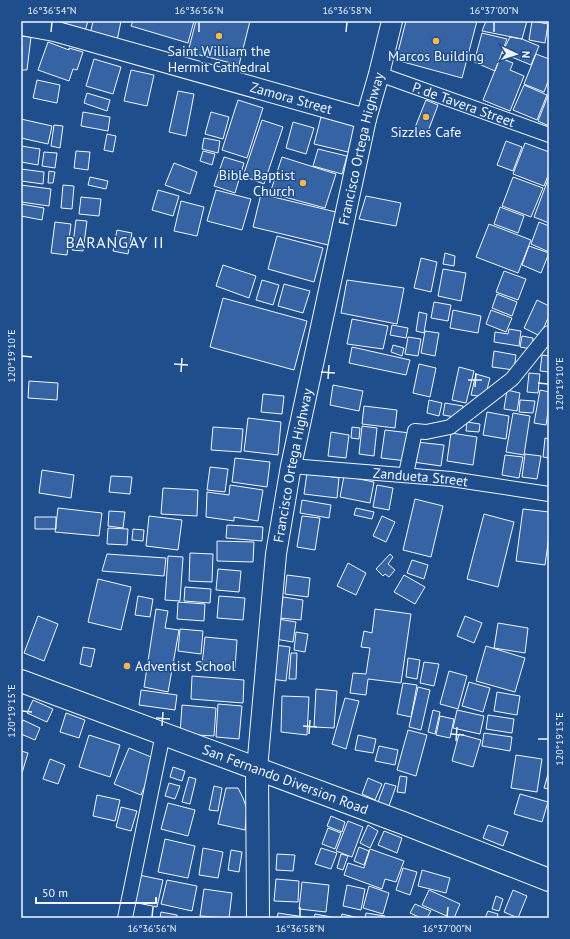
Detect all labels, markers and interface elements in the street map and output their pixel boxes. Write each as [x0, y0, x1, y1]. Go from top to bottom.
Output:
text: 16°36'54"N [27, 4, 77, 17]
text: 16°36'56"N [174, 4, 224, 17]
text: 16°36'58"N [322, 4, 372, 17]
text: 16°37'00"N [469, 4, 519, 17]
marker: Saint William the Hermit Cathedral [214, 31, 224, 41]
north arrow [496, 34, 536, 74]
marker: Marcos Building [431, 36, 441, 46]
place label: Saint William the Hermit Cathedral [168, 42, 270, 76]
place label: Marcos Building [388, 47, 484, 65]
text: N [519, 51, 533, 59]
street label: Francisco Ortega Highway [334, 70, 388, 227]
street label: Zamora Street [248, 78, 335, 118]
street label: P. de Tavera Street [410, 78, 518, 131]
marker: Sizzles Cafe [421, 112, 431, 122]
place label: Sizzles Cafe [391, 123, 461, 141]
place label: Bible Baptist Church [219, 166, 295, 200]
marker: Bible Baptist Church [298, 178, 308, 188]
district label: BARANGAY II [65, 232, 165, 252]
text: 120°19'10"E [5, 329, 18, 383]
text: 120°19'10"E [553, 357, 566, 411]
street label: Francisco Ortega Highway [269, 386, 317, 544]
street label: Zandueta Street [372, 464, 470, 491]
place label: Adventist School [135, 657, 235, 675]
marker: Adventist School [122, 661, 132, 671]
text: 120°19'15"E [5, 684, 18, 738]
text: 120°19'15"E [553, 712, 566, 766]
street label: San Fernando Diversion Road [200, 740, 371, 818]
scale bar [36, 879, 156, 905]
text: 50 m [42, 885, 68, 900]
text: 16°36'56"N [127, 922, 177, 935]
text: 16°36'58"N [275, 922, 325, 935]
text: 16°37'00"N [422, 922, 472, 935]

